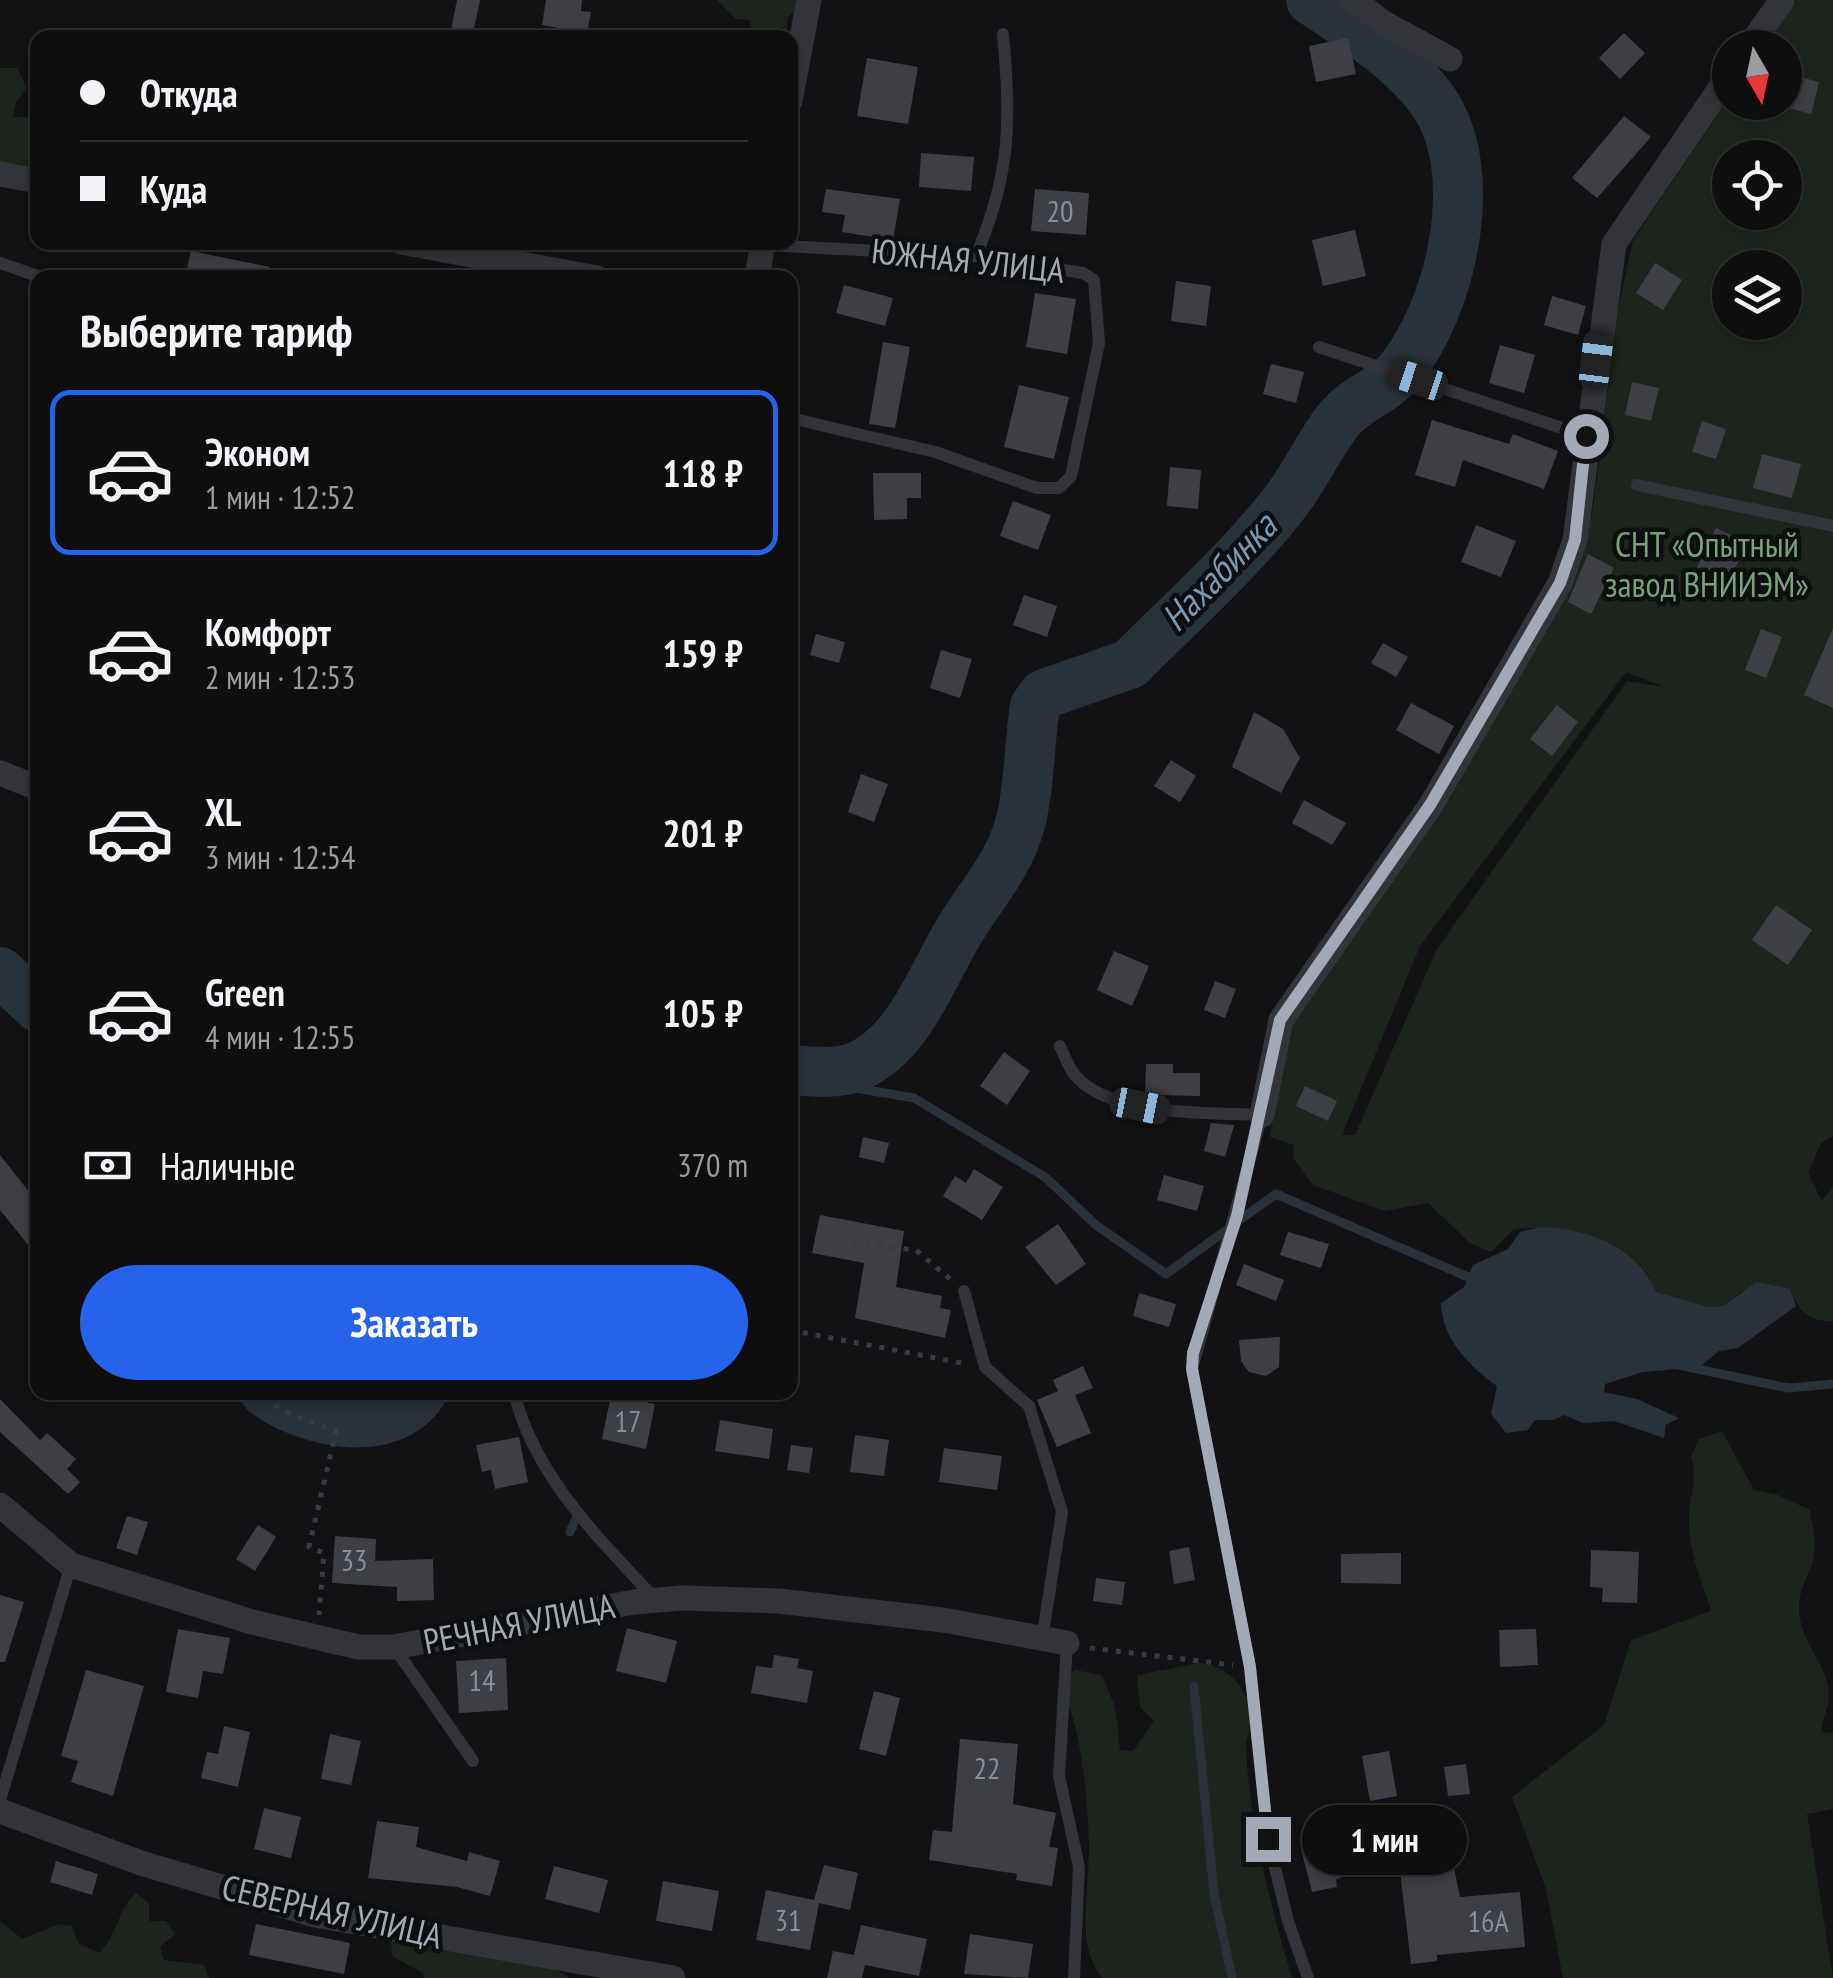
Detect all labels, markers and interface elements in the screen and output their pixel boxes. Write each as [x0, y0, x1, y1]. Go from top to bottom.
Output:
north arrow [1712, 30, 1802, 120]
map controls [1712, 30, 1802, 340]
text: Откуда [140, 68, 238, 117]
button: locate [1712, 140, 1802, 230]
text: Куда [140, 164, 207, 213]
house number: 20 [1047, 191, 1074, 230]
street label: ЮЖНАЯ УЛИЦА [870, 227, 1067, 293]
button: layers [1712, 250, 1802, 340]
text: Выберите тариф [80, 301, 352, 359]
car [1577, 328, 1615, 392]
car [1385, 356, 1451, 404]
route start [1564, 414, 1609, 459]
text: Эконом [205, 427, 310, 476]
icon: car [85, 428, 175, 518]
text: 118 ₽ [663, 448, 743, 497]
text: 1 мин · 12:52 [205, 476, 355, 518]
water label: Нахабинка [1150, 500, 1287, 640]
park label: СНТ «Опытный завод ВНИИЭМ» [1605, 521, 1809, 607]
text: Комфорт [205, 607, 331, 656]
icon: car [85, 608, 175, 698]
text: 159 ₽ [663, 628, 743, 677]
text: 2 мин · 12:53 [205, 656, 355, 698]
text: XL [205, 787, 241, 836]
icon: car [85, 788, 175, 878]
text: 201 ₽ [663, 808, 743, 857]
text: 3 мин · 12:54 [205, 836, 355, 878]
text: Green [205, 967, 285, 1016]
icon: car [85, 968, 175, 1058]
text: 105 ₽ [663, 988, 743, 1037]
text: 4 мин · 12:55 [205, 1016, 355, 1058]
car [1108, 1086, 1172, 1126]
icon: cash [80, 1138, 135, 1193]
text: Наличные [160, 1141, 295, 1190]
text: 370 m [677, 1144, 748, 1186]
button: Заказать [80, 1265, 748, 1380]
house number: 17 [615, 1401, 642, 1440]
house number: 33 [341, 1540, 368, 1579]
street label: РЕЧНАЯ УЛИЦА [419, 1582, 619, 1664]
house number: 14 [469, 1660, 496, 1699]
house number: 22 [974, 1748, 1001, 1787]
callout: 1 мин [1303, 1804, 1468, 1874]
route end [1246, 1817, 1291, 1862]
text: 1 мин [1350, 1819, 1419, 1861]
street label: СЕВЕРНАЯ УЛИЦА [218, 1863, 447, 1959]
house number: 31 [775, 1900, 802, 1939]
house number: 16А [1467, 1901, 1509, 1940]

